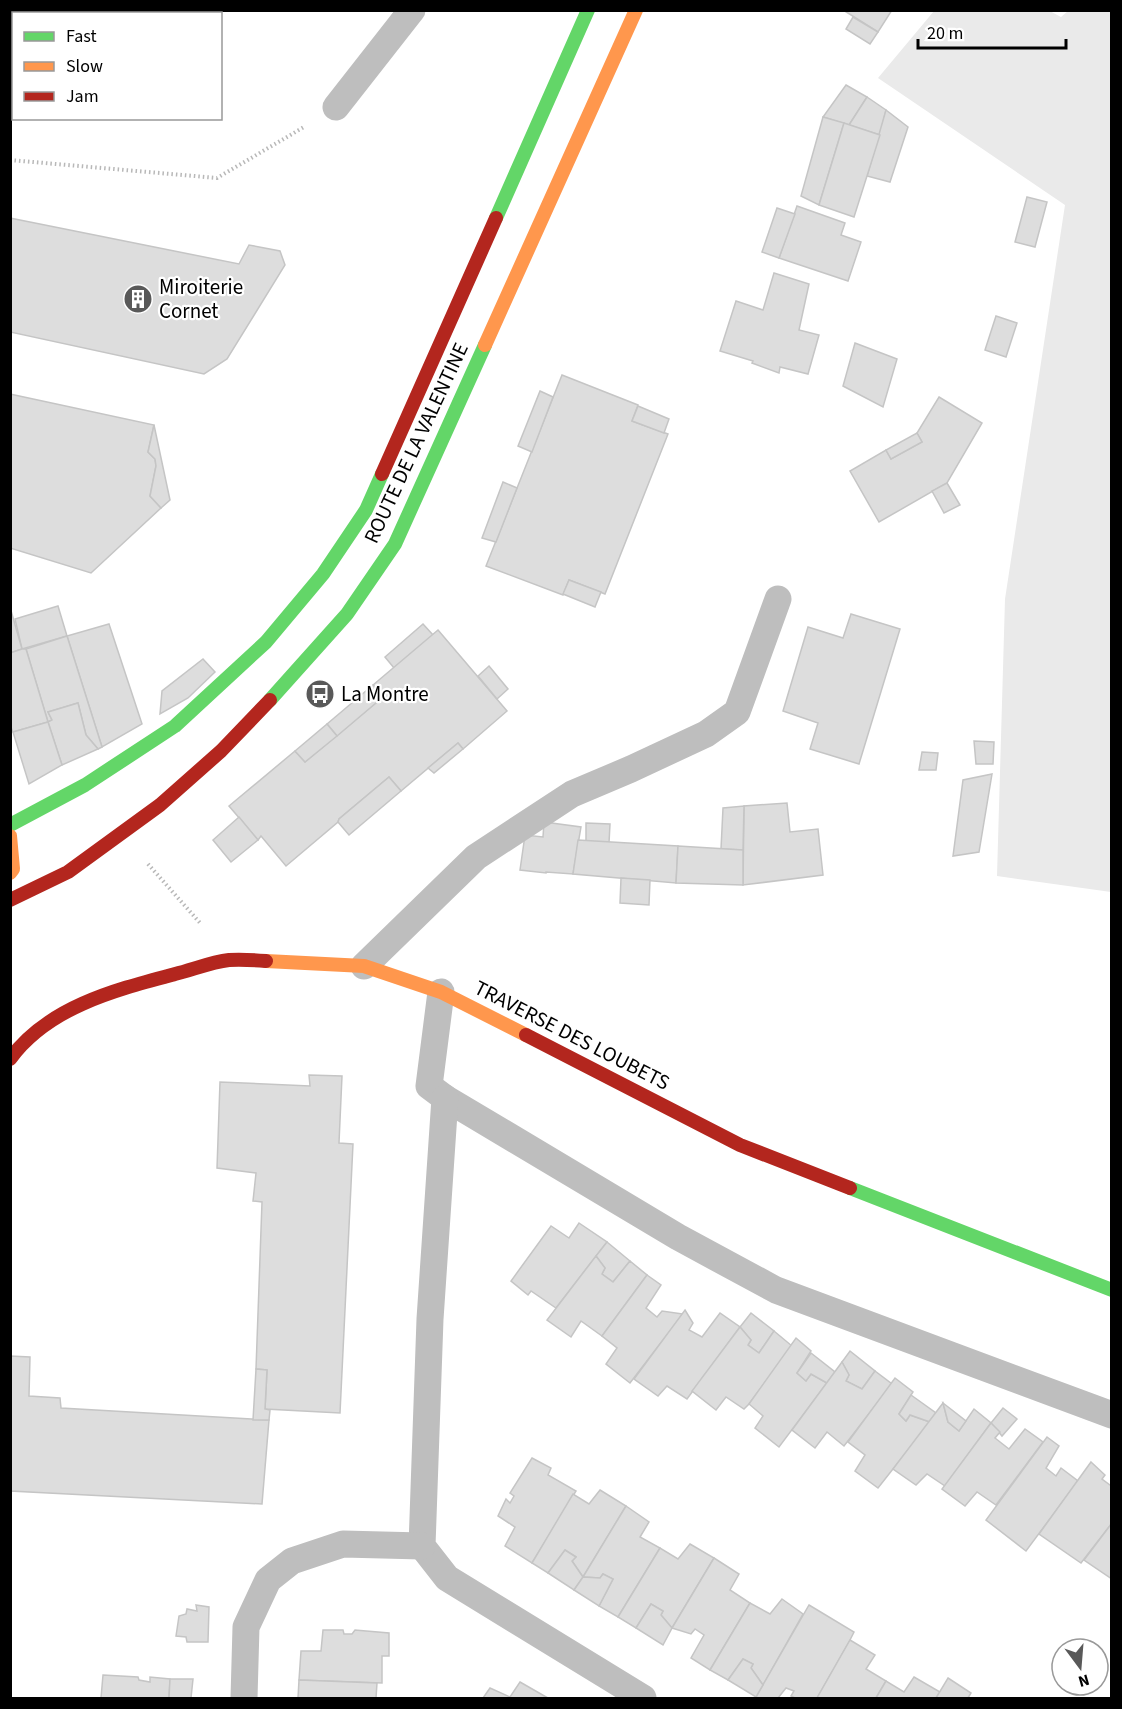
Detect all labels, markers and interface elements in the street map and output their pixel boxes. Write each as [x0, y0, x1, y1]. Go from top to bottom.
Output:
legend [12, 12, 222, 120]
scale bar [918, 12, 1066, 50]
text: 20 m [927, 21, 963, 46]
text: Fast [66, 24, 97, 49]
text: Slow [66, 54, 103, 79]
text: Jam [66, 84, 99, 109]
place label: Miroiterie Cornet [159, 272, 243, 326]
building icon: Miroiterie Cornet [122, 283, 154, 315]
street label: ROUTE DE LA VALENTINE [356, 338, 476, 548]
bus stop icon: La Montre [304, 678, 336, 710]
place label: La Montre [341, 679, 429, 709]
street label: TRAVERSE DES LOUBETS [469, 973, 675, 1097]
north arrow [1050, 1637, 1110, 1697]
text: N [1076, 1668, 1092, 1692]

